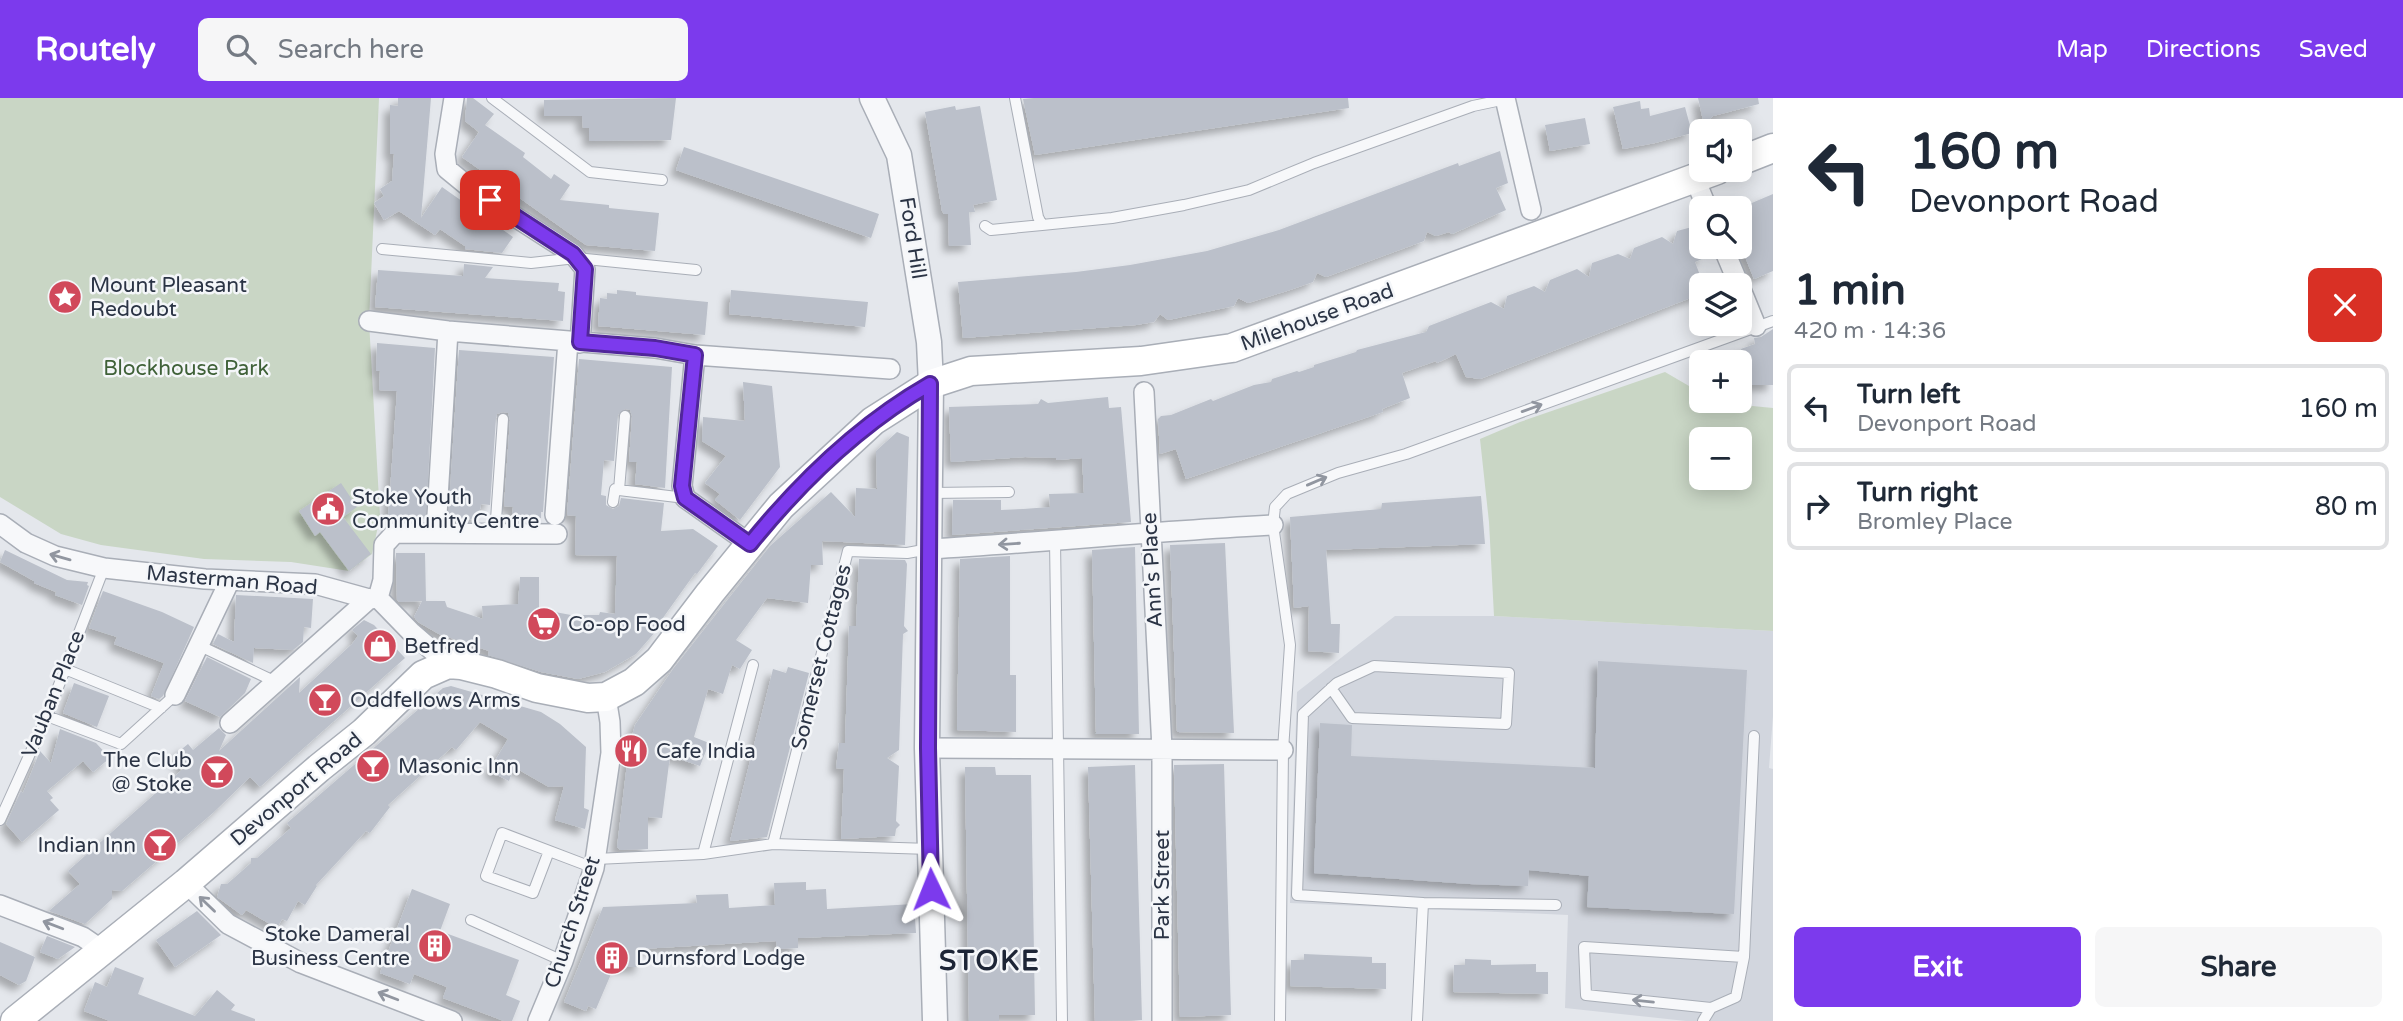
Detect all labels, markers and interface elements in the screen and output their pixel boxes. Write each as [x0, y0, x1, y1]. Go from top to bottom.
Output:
search box [198, 18, 688, 81]
text: Routely [35, 30, 156, 69]
icon: search [222, 30, 260, 68]
text: Search here [278, 34, 424, 65]
text: Map [2056, 35, 2108, 64]
text: Directions [2146, 35, 2261, 64]
text: Saved [2299, 35, 2368, 64]
map controls [1689, 119, 1752, 490]
button: sound [1689, 119, 1752, 182]
text: 160 m [1909, 123, 2059, 182]
icon: left [1794, 126, 1885, 217]
pin [460, 170, 520, 230]
icon: arrive [471, 181, 509, 219]
text: Devonport Road [1909, 183, 2159, 221]
street label: Ford Hill [894, 195, 931, 281]
button: search [1689, 196, 1752, 259]
text: 1 min [1794, 265, 1906, 316]
button: close [2308, 268, 2382, 342]
place label: Mount Pleasant Redoubt [90, 273, 247, 322]
button: layers [1689, 273, 1752, 336]
place icon: Mount Pleasant Redoubt [46, 278, 84, 316]
street label: Milehouse Road [1237, 278, 1397, 357]
text: 420 m · 14:36 [1794, 317, 1946, 345]
button: + [1689, 350, 1752, 413]
park label: Blockhouse Park [103, 356, 269, 381]
text: Turn left [1857, 379, 1960, 410]
icon: left [1798, 389, 1836, 427]
text: 160 m [2298, 393, 2378, 424]
one-way arrow [1521, 401, 1543, 413]
text: Devonport Road [1857, 410, 2037, 438]
button: − [1689, 427, 1752, 490]
one-way arrow [1306, 474, 1328, 487]
text: Turn right [1857, 477, 1978, 508]
place label: Stoke Youth Community Centre [352, 485, 539, 534]
icon: right [1798, 487, 1836, 525]
public building icon: Stoke Youth Community Centre [309, 490, 347, 528]
text: 80 m [2315, 491, 2378, 522]
text: Bromley Place [1857, 508, 2012, 536]
street label: Ann's Place [1137, 512, 1168, 628]
one-way arrow [998, 538, 1020, 551]
one-way arrow [50, 549, 72, 562]
street label: Masterman Road [145, 561, 319, 600]
street label: Somerset Cottages [786, 562, 857, 753]
supermarket icon: Co-op Food [525, 605, 563, 643]
place label: Co-op Food [568, 612, 686, 637]
street label: Vauban Place [17, 627, 90, 762]
shop icon: Betfred [361, 627, 399, 665]
place label: Betfred [404, 634, 479, 659]
bar icon: Oddfellows Arms [306, 681, 344, 719]
place label: Oddfellows Arms [350, 688, 521, 713]
street label: Devonport Road [225, 727, 367, 852]
restaurant icon: Cafe India [612, 732, 650, 770]
place label: Cafe India [656, 739, 756, 764]
bar icon: Masonic Inn [354, 747, 392, 785]
place label: The Club @ Stoke [103, 748, 192, 797]
bar icon: The Club @ Stoke [198, 753, 236, 791]
place label: Masonic Inn [398, 754, 519, 779]
bar icon: Indian Inn [141, 826, 179, 864]
street label: Park Street [1150, 830, 1175, 940]
place label: Indian Inn [38, 833, 136, 858]
position arrow [894, 852, 968, 926]
street label: Church Street [539, 853, 606, 991]
one-way arrow [199, 895, 216, 912]
one-way arrow [42, 918, 64, 930]
place label: Stoke Dameral Business Centre [251, 922, 410, 971]
building icon: Stoke Dameral Business Centre [416, 927, 454, 965]
button: Exit [1794, 927, 2081, 1007]
button: Share [2095, 927, 2382, 1007]
building icon: Durnsford Lodge [593, 939, 631, 977]
district label: STOKE [939, 944, 1041, 978]
place label: Durnsford Lodge [636, 946, 805, 971]
one-way arrow [378, 989, 399, 1002]
one-way arrow [1632, 994, 1655, 1007]

